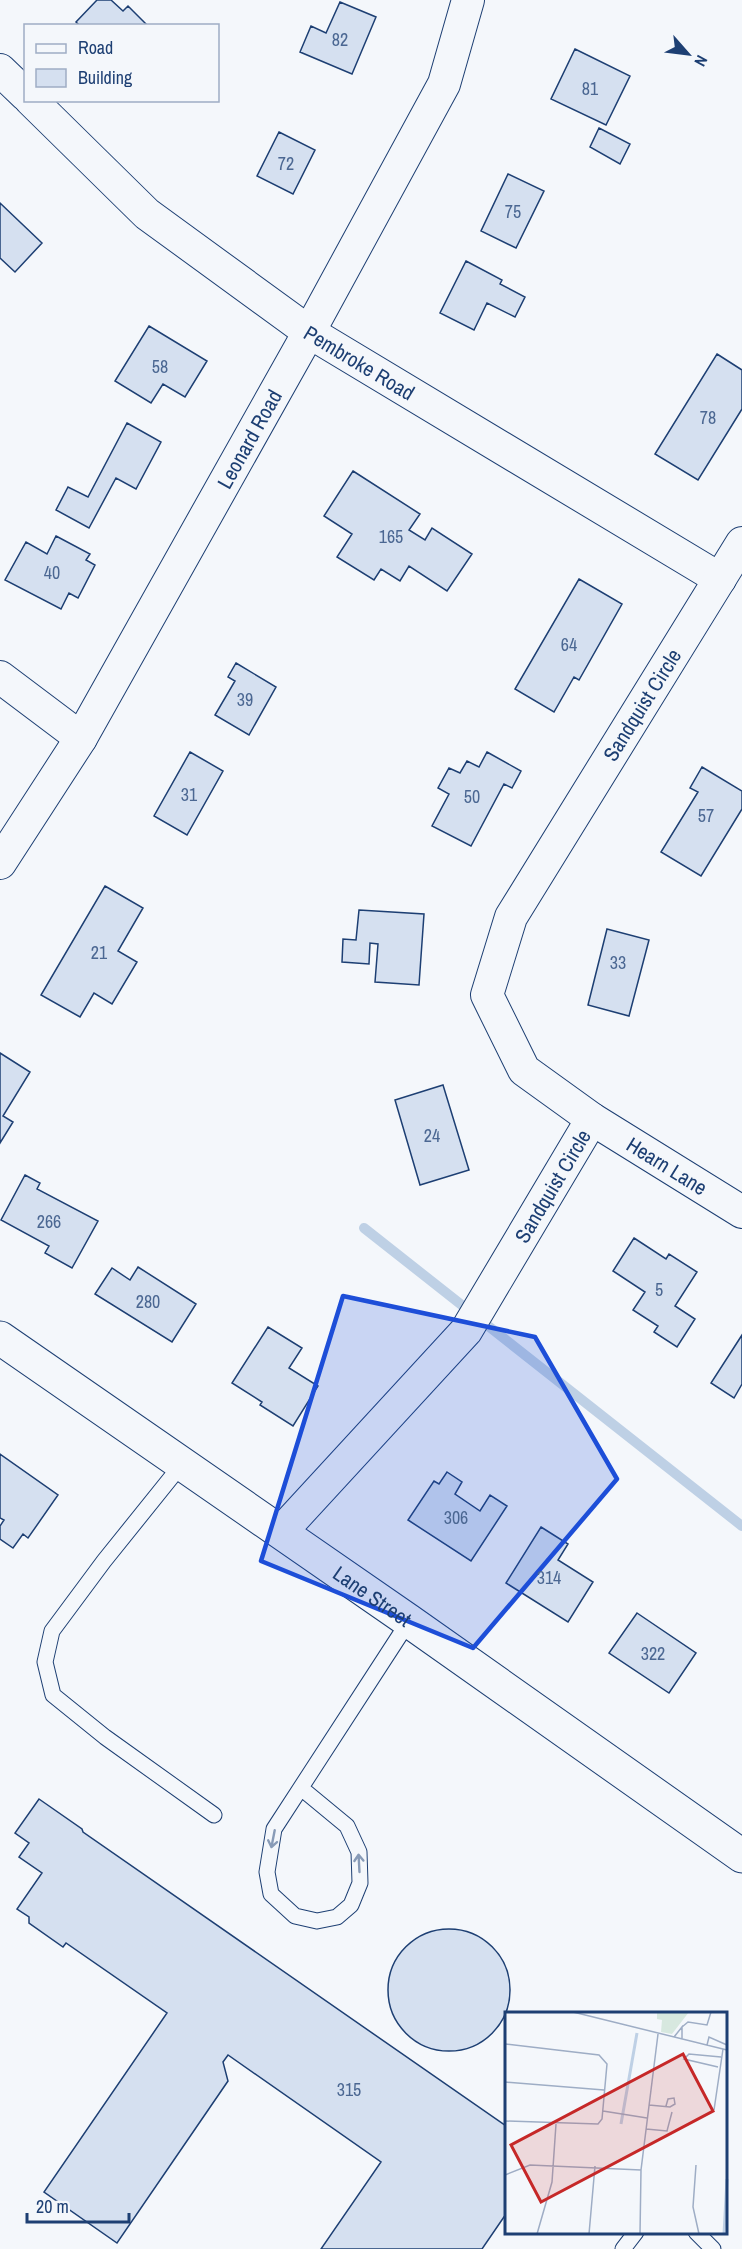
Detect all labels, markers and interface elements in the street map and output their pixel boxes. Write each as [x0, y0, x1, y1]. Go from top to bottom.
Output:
legend [24, 24, 219, 102]
north arrow [658, 24, 718, 84]
house number: 82 [332, 27, 348, 52]
text: Road [78, 35, 113, 60]
text: N [689, 52, 713, 70]
text: Building [78, 65, 133, 90]
house number: 81 [582, 76, 599, 101]
house number: 72 [278, 151, 294, 176]
house number: 75 [505, 199, 521, 224]
street label: Pembroke Road [299, 318, 420, 407]
house number: 58 [152, 354, 168, 379]
street label: Leonard Road [210, 384, 288, 494]
house number: 78 [700, 405, 716, 430]
house number: 165 [379, 524, 403, 549]
house number: 40 [44, 560, 60, 585]
house number: 64 [561, 632, 577, 657]
street label: Sandquist Circle [596, 643, 688, 767]
house number: 39 [237, 687, 253, 712]
house number: 31 [181, 782, 198, 807]
house number: 50 [464, 784, 480, 809]
house number: 57 [698, 803, 714, 828]
house number: 21 [91, 940, 108, 965]
house number: 33 [610, 950, 626, 975]
house number: 24 [424, 1123, 440, 1148]
street label: Sandquist Circle [507, 1124, 597, 1248]
street label: Hearn Lane [621, 1130, 713, 1202]
house number: 266 [37, 1209, 61, 1234]
house number: 5 [655, 1277, 663, 1302]
house number: 280 [136, 1289, 160, 1314]
house number: 306 [444, 1505, 468, 1530]
street label: Lane Street [328, 1558, 418, 1633]
house number: 314 [537, 1565, 561, 1590]
house number: 322 [641, 1641, 665, 1666]
one-way arrow [267, 1828, 278, 1848]
one-way arrow [354, 1853, 365, 1873]
inset map [505, 2012, 727, 2234]
house number: 315 [337, 2077, 361, 2102]
scale bar [27, 2186, 129, 2224]
text: 20 m [36, 2194, 69, 2219]

